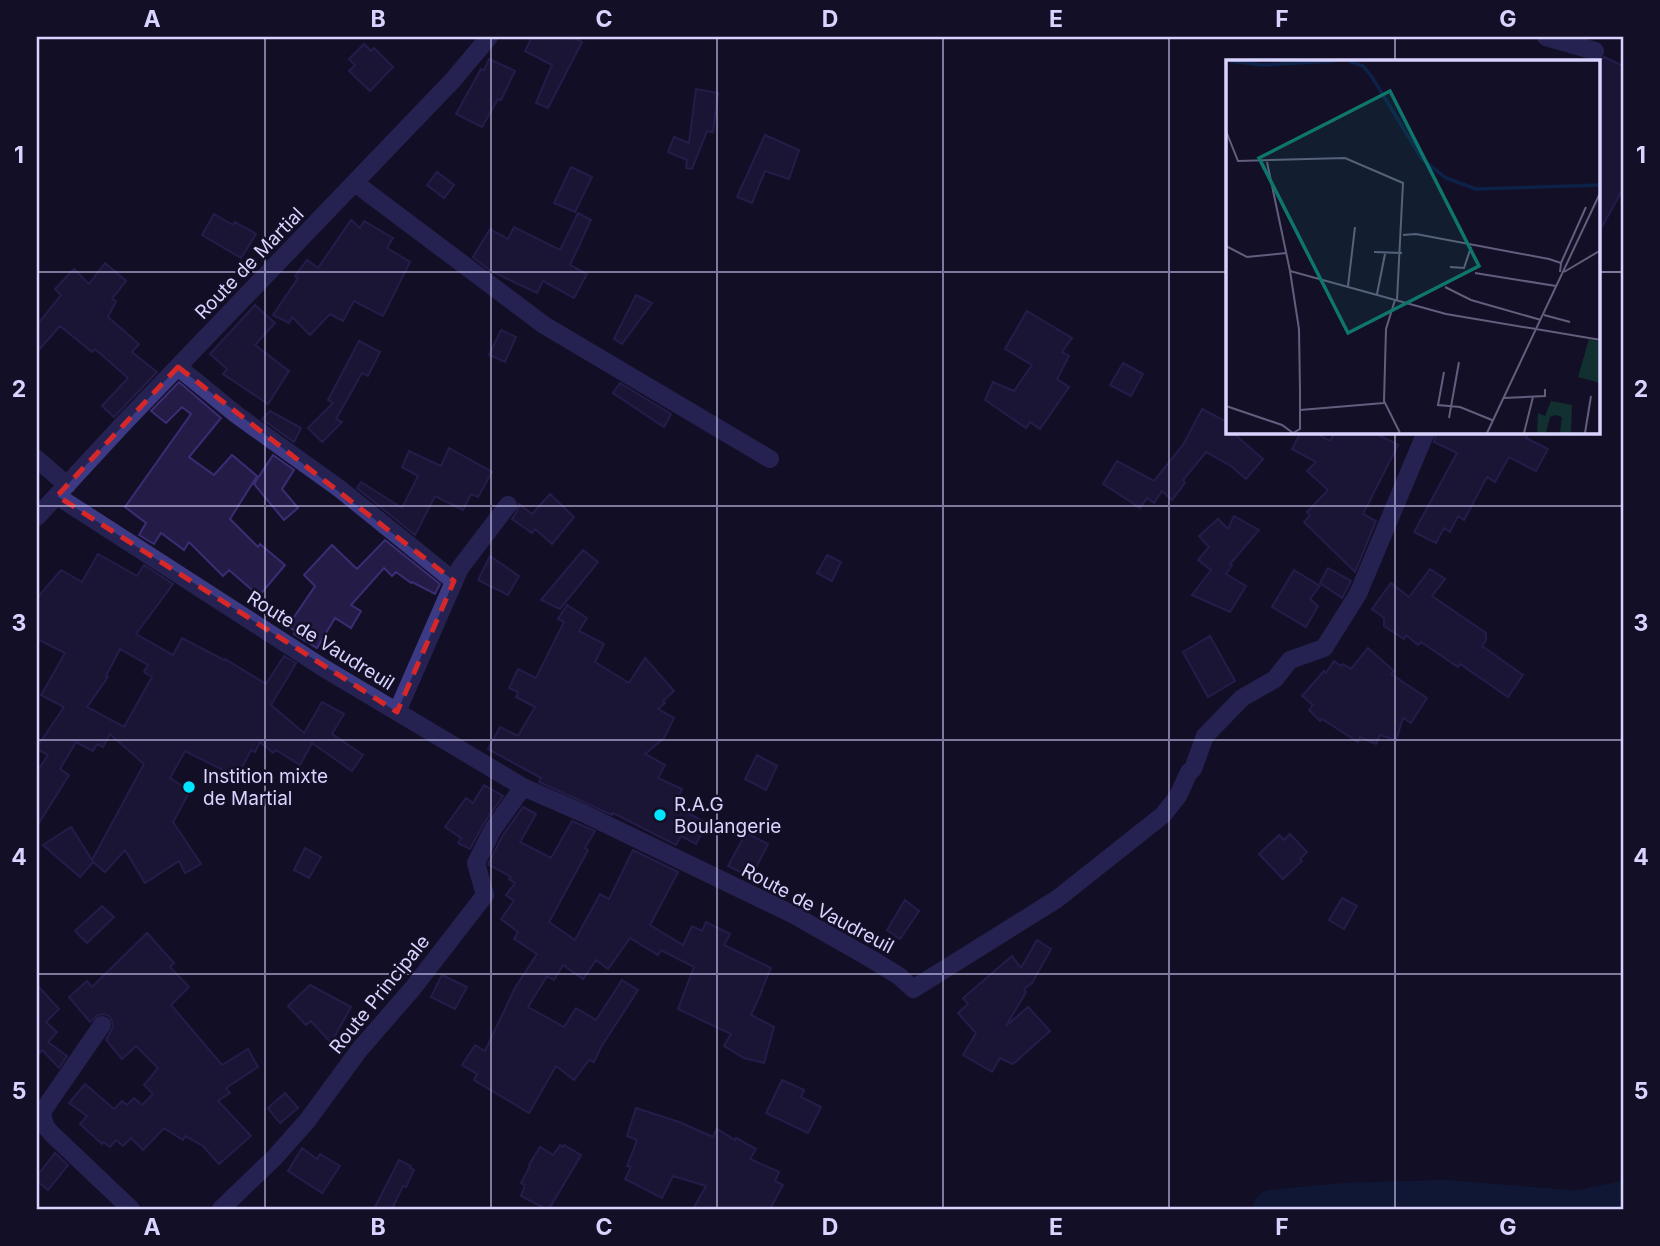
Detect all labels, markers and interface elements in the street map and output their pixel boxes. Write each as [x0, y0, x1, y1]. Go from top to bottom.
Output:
text: A [143, 5, 161, 33]
text: B [370, 5, 386, 33]
text: C [595, 5, 613, 33]
text: D [822, 5, 838, 33]
text: E [1049, 5, 1063, 33]
text: F [1275, 5, 1289, 33]
text: G [1499, 5, 1517, 33]
inset map [1226, 60, 1600, 434]
text: 1 [14, 141, 24, 169]
text: 1 [1636, 141, 1646, 169]
street label: Route de Martial [190, 203, 308, 324]
text: 2 [12, 375, 26, 403]
text: 2 [1634, 375, 1648, 403]
street label: Route de Vaudreuil [243, 586, 399, 695]
text: 3 [12, 609, 26, 637]
text: 3 [1634, 609, 1648, 637]
place label: Instition mixte de Martial [203, 765, 328, 810]
marker: Instition mixte de Martial [181, 779, 197, 795]
place label: R.A.G Boulangerie [674, 793, 781, 838]
marker: R.A.G Boulangerie [652, 807, 668, 823]
text: 4 [11, 843, 27, 871]
text: 4 [1633, 843, 1649, 871]
street label: Route de Vaudreuil [738, 859, 898, 958]
street label: Route Principale [324, 930, 434, 1058]
text: 5 [12, 1077, 26, 1105]
text: 5 [1634, 1077, 1648, 1105]
text: A [143, 1213, 161, 1241]
text: B [370, 1213, 386, 1241]
text: C [595, 1213, 613, 1241]
text: D [822, 1213, 838, 1241]
text: E [1049, 1213, 1063, 1241]
text: F [1275, 1213, 1289, 1241]
text: G [1499, 1213, 1517, 1241]

